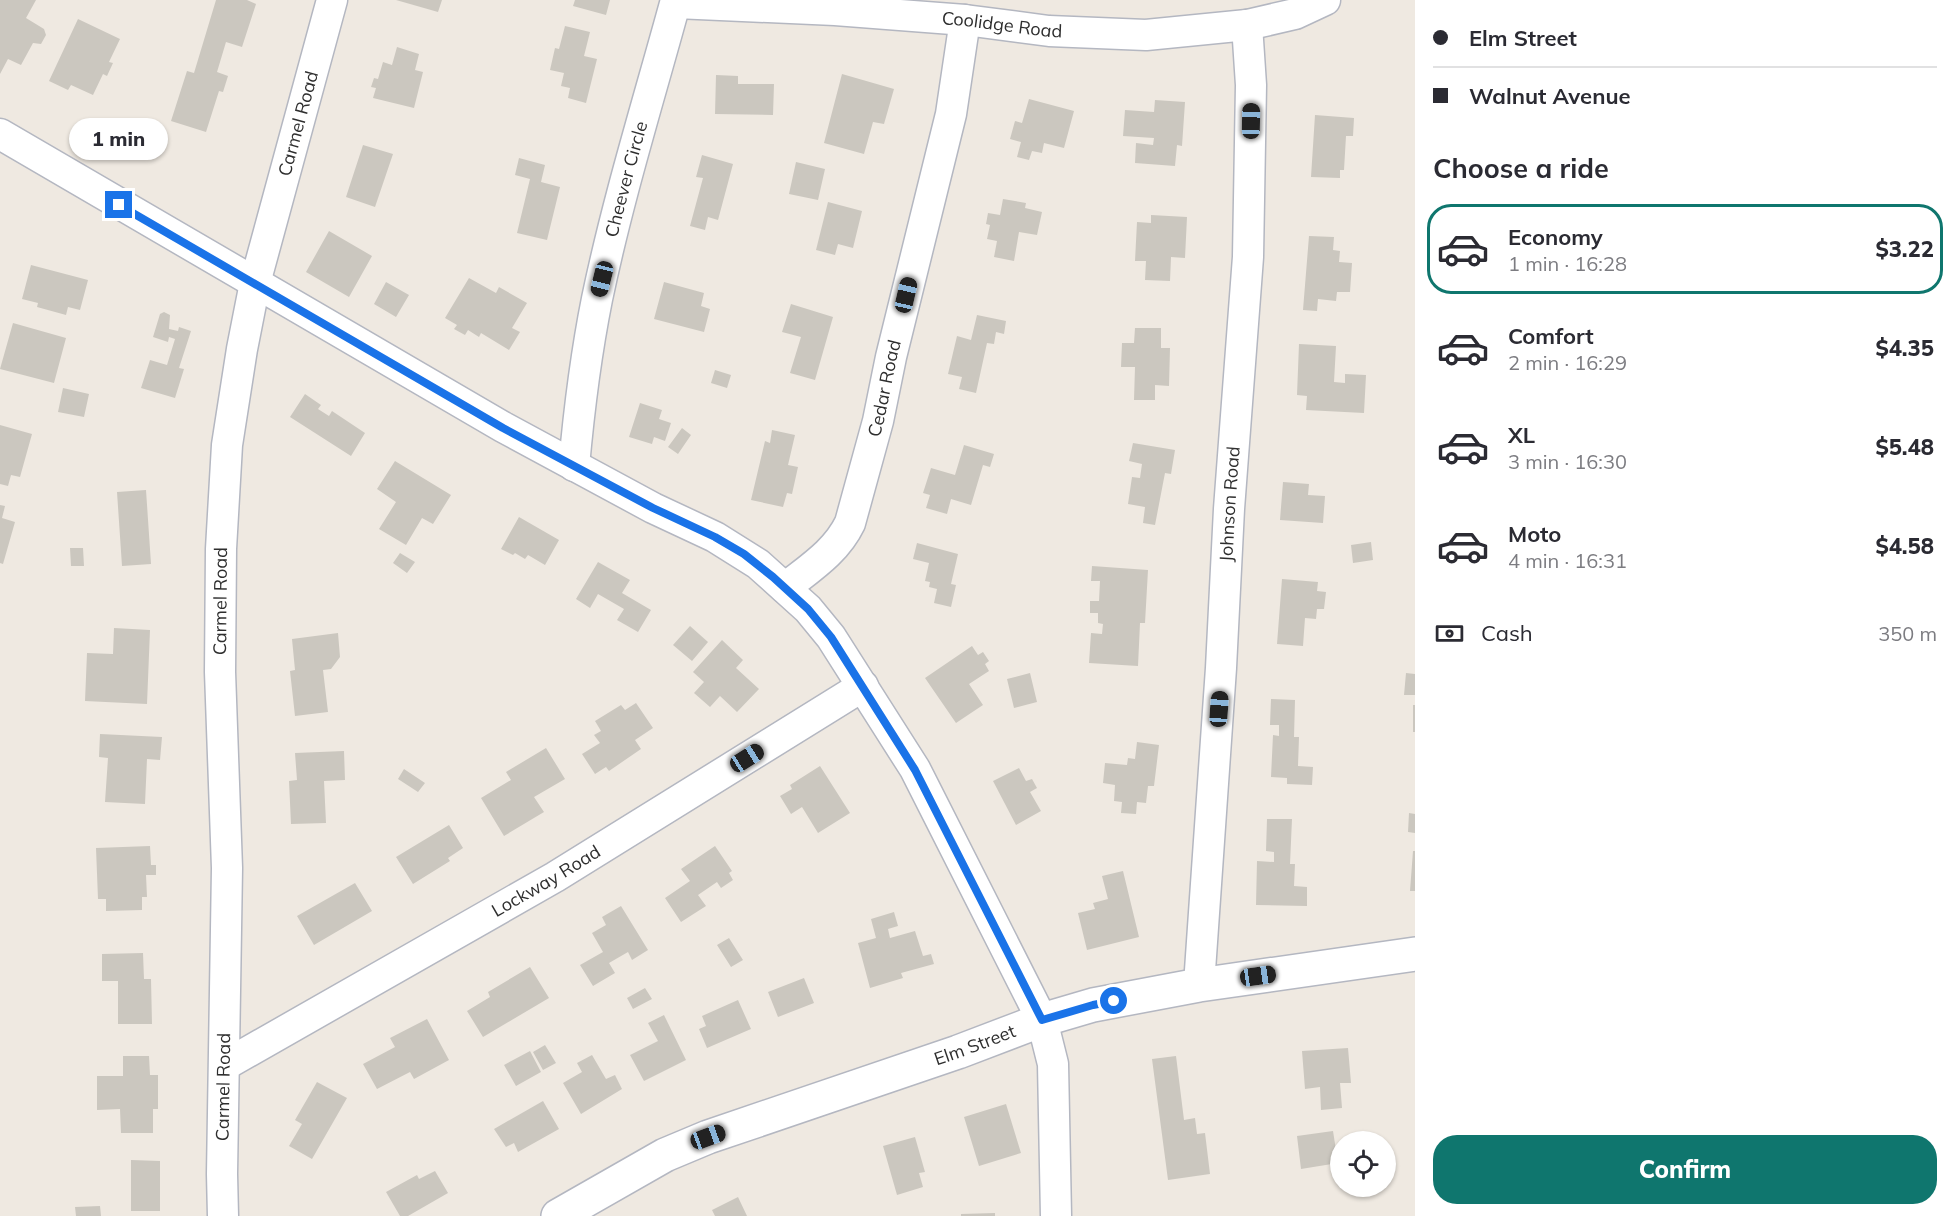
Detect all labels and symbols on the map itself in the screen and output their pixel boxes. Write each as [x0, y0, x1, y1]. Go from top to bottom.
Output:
street label: Coolidge Road [941, 6, 1063, 43]
street label: Carmel Road [273, 68, 323, 179]
car [1242, 103, 1260, 139]
callout: 1 min [70, 118, 168, 160]
street label: Cheever Circle [600, 119, 652, 239]
route end [105, 191, 132, 218]
car [589, 259, 615, 299]
car [893, 275, 919, 315]
street label: Cedar Road [862, 337, 906, 439]
street label: Johnson Road [1214, 445, 1245, 562]
street label: Carmel Road [208, 547, 232, 655]
car [1209, 690, 1229, 728]
car [727, 741, 767, 775]
street label: Lockway Road [487, 840, 605, 922]
car [1239, 965, 1277, 987]
route start [1100, 987, 1127, 1014]
street label: Elm Street [931, 1019, 1019, 1070]
street label: Carmel Road [211, 1033, 235, 1141]
car [688, 1122, 728, 1152]

